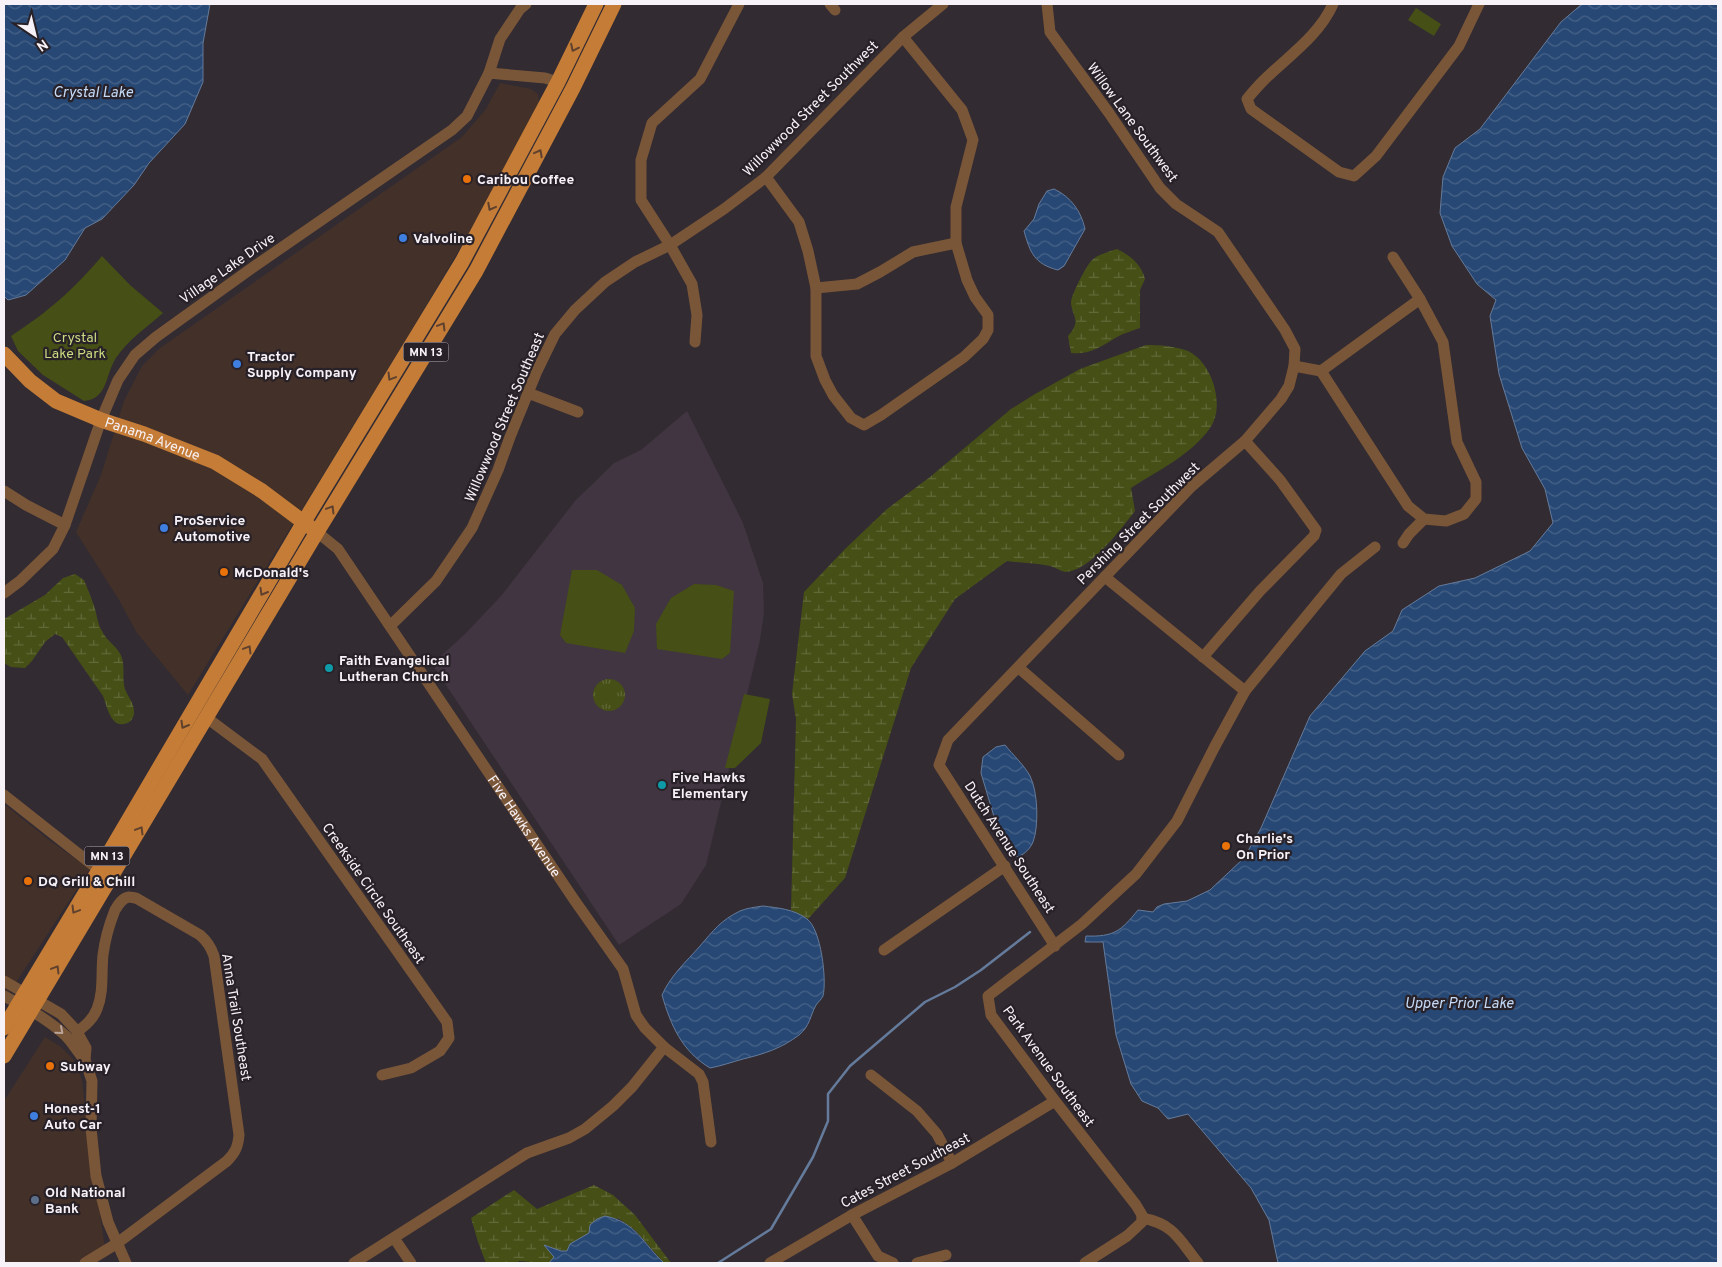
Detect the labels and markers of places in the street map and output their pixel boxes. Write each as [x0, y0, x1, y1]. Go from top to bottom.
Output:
place label: Caribou Coffee [477, 172, 575, 189]
marker: Caribou Coffee [461, 173, 473, 185]
place label: Valvoline [413, 231, 473, 248]
marker: Valvoline [397, 232, 409, 244]
place label: Tractor Supply Company [247, 349, 357, 382]
marker: Tractor Supply Company [231, 358, 243, 370]
place label: ProService Automotive [174, 513, 251, 546]
marker: ProService Automotive [158, 522, 170, 534]
place label: McDonald's [234, 565, 309, 582]
marker: McDonald's [218, 566, 230, 578]
place label: Faith Evangelical Lutheran Church [339, 653, 449, 686]
marker: Faith Evangelical Lutheran Church [323, 662, 335, 674]
place label: Five Hawks Elementary [672, 770, 748, 803]
marker: Five Hawks Elementary [656, 779, 668, 791]
place label: Charlie's On Prior [1236, 831, 1293, 864]
marker: Charlie's On Prior [1220, 840, 1232, 852]
place label: DQ Grill & Chill [38, 874, 135, 891]
marker: DQ Grill & Chill [22, 875, 34, 887]
place label: Subway [60, 1059, 111, 1076]
marker: Subway [44, 1060, 56, 1072]
place label: Honest-1 Auto Car [44, 1101, 102, 1134]
marker: Honest-1 Auto Car [28, 1110, 40, 1122]
place label: Old National Bank [45, 1185, 126, 1218]
marker: Old National Bank [29, 1194, 41, 1206]

